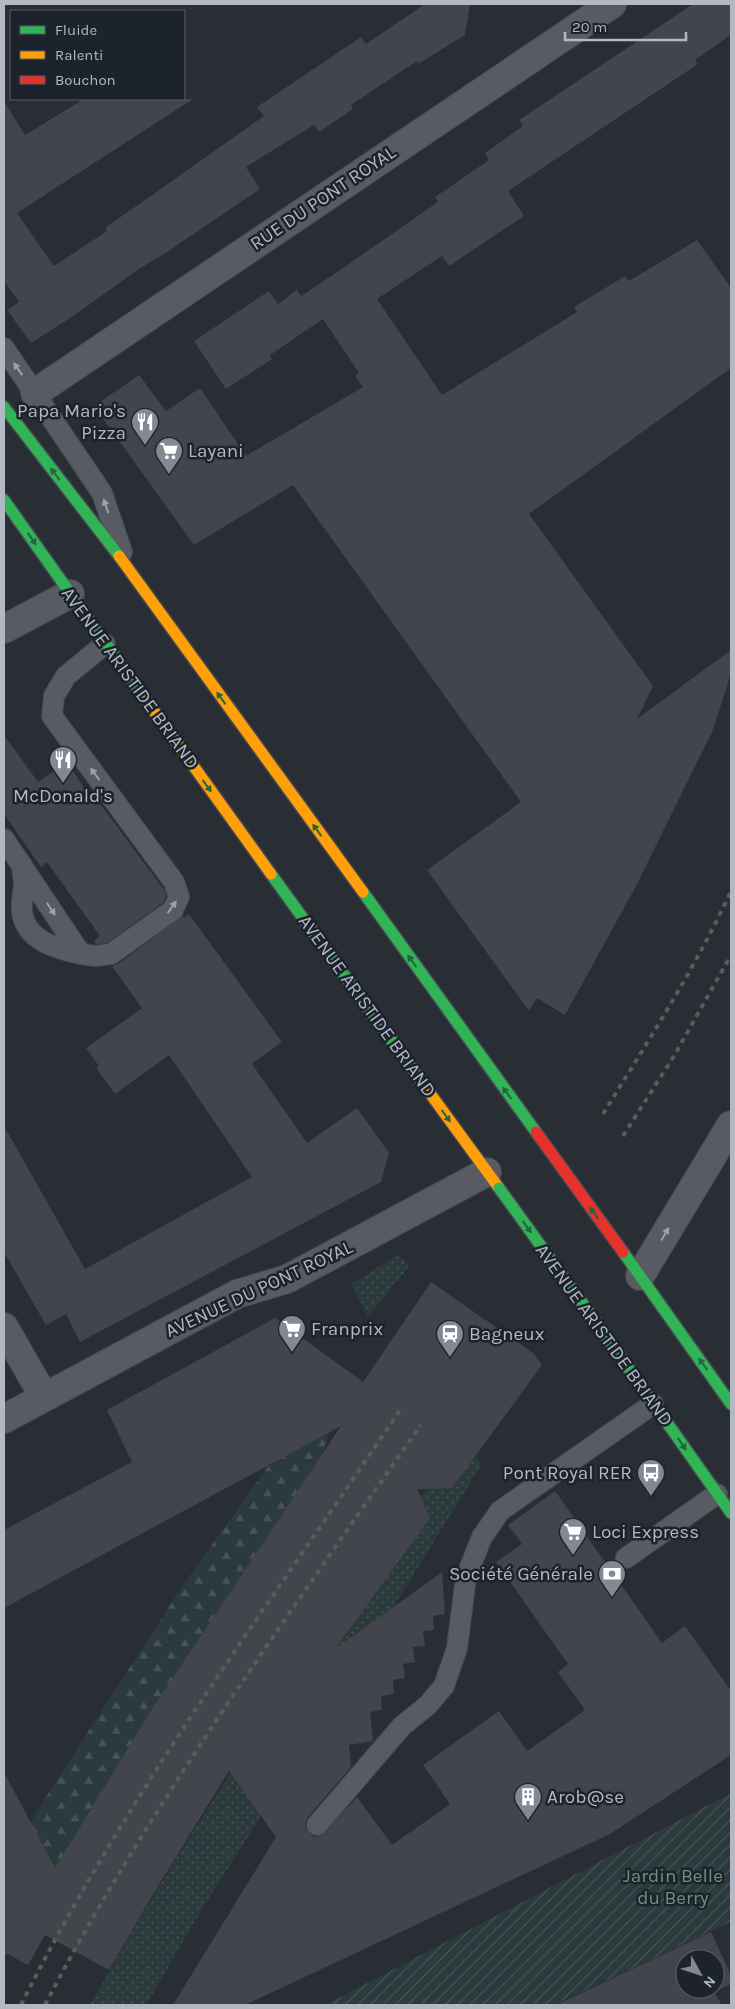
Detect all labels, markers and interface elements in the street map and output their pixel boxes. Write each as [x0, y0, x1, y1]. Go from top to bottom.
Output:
legend [10, 10, 185, 100]
scale bar [565, 10, 686, 42]
text: 20 m [572, 18, 607, 36]
text: Fluide [55, 21, 97, 39]
text: Ralenti [55, 46, 104, 64]
text: Bouchon [55, 71, 116, 89]
street label: RUE DU PONT ROYAL [246, 141, 400, 255]
one-way arrow [13, 362, 23, 376]
place label: Papa Mario's Pizza [17, 400, 126, 444]
restaurant icon: Papa Mario's Pizza [130, 407, 160, 446]
supermarket icon: Layani [154, 436, 184, 475]
place label: Layani [188, 440, 244, 462]
one-way arrow [50, 468, 61, 481]
one-way arrow [102, 498, 109, 513]
one-way arrow [27, 533, 37, 546]
street label: AVENUE ARISTIDE BRIAND [57, 583, 203, 773]
one-way arrow [216, 692, 227, 705]
restaurant icon: McDonald's [48, 745, 78, 784]
one-way arrow [90, 767, 100, 781]
one-way arrow [202, 779, 213, 792]
place label: McDonald's [13, 785, 113, 807]
one-way arrow [312, 823, 322, 837]
one-way arrow [167, 900, 177, 914]
one-way arrow [46, 902, 56, 915]
street label: AVENUE ARISTIDE BRIAND [294, 911, 440, 1101]
one-way arrow [407, 954, 417, 968]
one-way arrow [502, 1086, 512, 1100]
one-way arrow [441, 1109, 452, 1122]
one-way arrow [589, 1206, 599, 1220]
one-way arrow [522, 1221, 532, 1234]
one-way arrow [661, 1228, 670, 1241]
street label: AVENUE DU PONT ROYAL [162, 1236, 356, 1342]
street label: AVENUE ARISTIDE BRIAND [531, 1240, 677, 1430]
supermarket icon: Franprix [277, 1314, 307, 1353]
place label: Franprix [311, 1318, 383, 1340]
station icon: Bagneux [435, 1319, 465, 1358]
place label: Bagneux [469, 1323, 545, 1345]
one-way arrow [698, 1357, 708, 1371]
one-way arrow [677, 1437, 687, 1451]
bus stop icon: Pont Royal RER [636, 1458, 666, 1497]
place label: Pont Royal RER [503, 1462, 632, 1484]
supermarket icon: Loci Express [558, 1517, 588, 1556]
place label: Loci Express [592, 1521, 699, 1543]
bank icon: Société Générale [597, 1559, 627, 1598]
place label: Société Générale [449, 1563, 593, 1585]
building icon: Arob@se [513, 1782, 543, 1821]
place label: Arob@se [547, 1786, 624, 1808]
park label: Jardin Belle du Berry [623, 1865, 723, 1909]
north arrow [675, 1949, 725, 1999]
text: N [700, 1973, 719, 1991]

